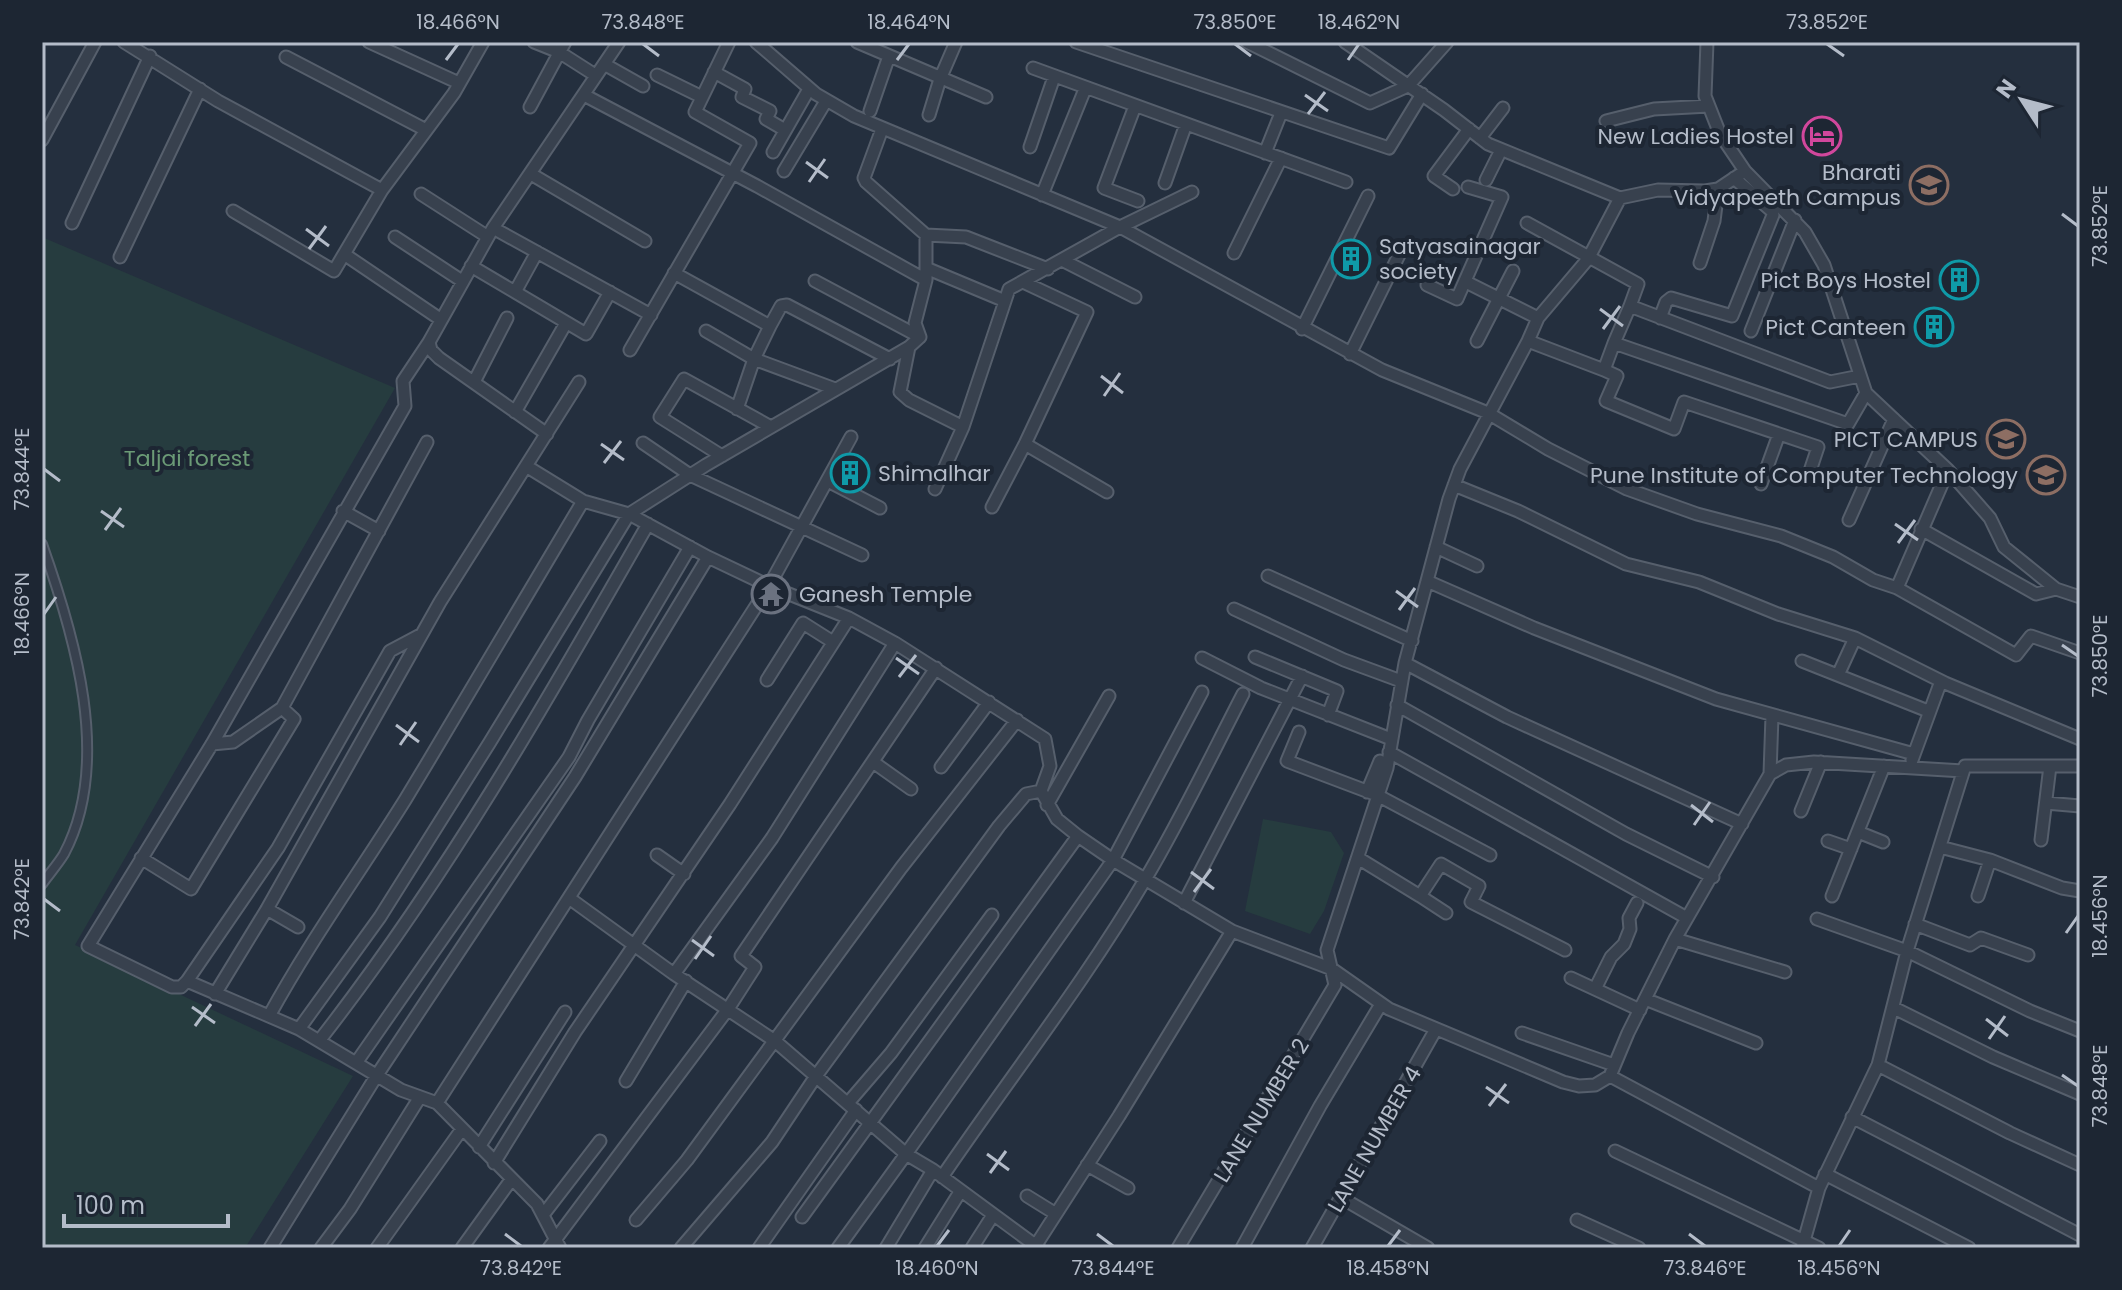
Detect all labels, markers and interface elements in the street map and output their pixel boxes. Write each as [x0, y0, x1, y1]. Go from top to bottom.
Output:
text: 18.466°N [416, 8, 500, 36]
text: 73.848°E [601, 8, 685, 36]
text: 18.464°N [867, 8, 951, 36]
text: 73.850°E [1193, 8, 1277, 36]
text: 18.462°N [1318, 8, 1400, 36]
text: 73.852°E [1786, 8, 1868, 36]
north arrow [1982, 60, 2062, 140]
text: N [1989, 73, 2024, 104]
hotel icon: New Ladies Hostel [1801, 115, 1843, 157]
place label: New Ladies Hostel [1597, 121, 1794, 152]
place label: Bharati Vidyapeeth Campus [1674, 157, 1901, 213]
school or university icon: Bharati Vidyapeeth Campus [1908, 164, 1950, 206]
text: 73.852°E [2086, 185, 2114, 267]
place label: Satyasainagar society [1379, 231, 1541, 287]
building icon: Satyasainagar society [1330, 238, 1372, 280]
building icon: Pict Boys Hostel [1938, 259, 1980, 301]
place label: Pict Boys Hostel [1760, 265, 1931, 296]
building icon: Pict Canteen [1913, 306, 1955, 348]
place label: Pict Canteen [1765, 312, 1906, 343]
school or university icon: PICT CAMPUS [1985, 418, 2027, 460]
place label: PICT CAMPUS [1834, 424, 1978, 455]
text: 73.844°E [8, 427, 36, 511]
park label: Taljai forest [124, 443, 250, 474]
building icon: Shimalhar [829, 452, 871, 494]
school or university icon: Pune Institute of Computer Technology [2025, 454, 2067, 496]
place label: Shimalhar [878, 458, 991, 489]
place label: Pune Institute of Computer Technology [1590, 460, 2019, 491]
text: 18.466°N [8, 572, 36, 656]
temple icon: Ganesh Temple [750, 573, 792, 615]
place label: Ganesh Temple [799, 579, 972, 610]
text: 73.850°E [2086, 614, 2114, 698]
text: 73.842°E [8, 858, 36, 940]
text: 18.456°N [2086, 874, 2114, 958]
street label: LANE NUMBER 2 [1206, 1032, 1317, 1188]
text: 73.848°E [2086, 1044, 2114, 1128]
street label: LANE NUMBER 4 [1320, 1060, 1429, 1218]
scale bar [64, 1178, 228, 1228]
text: 100 m [76, 1189, 145, 1222]
text: 73.842°E [480, 1254, 562, 1282]
text: 18.460°N [895, 1254, 979, 1282]
text: 73.844°E [1071, 1254, 1155, 1282]
text: 18.458°N [1346, 1254, 1430, 1282]
text: 73.846°E [1663, 1254, 1747, 1282]
text: 18.456°N [1797, 1254, 1881, 1282]

